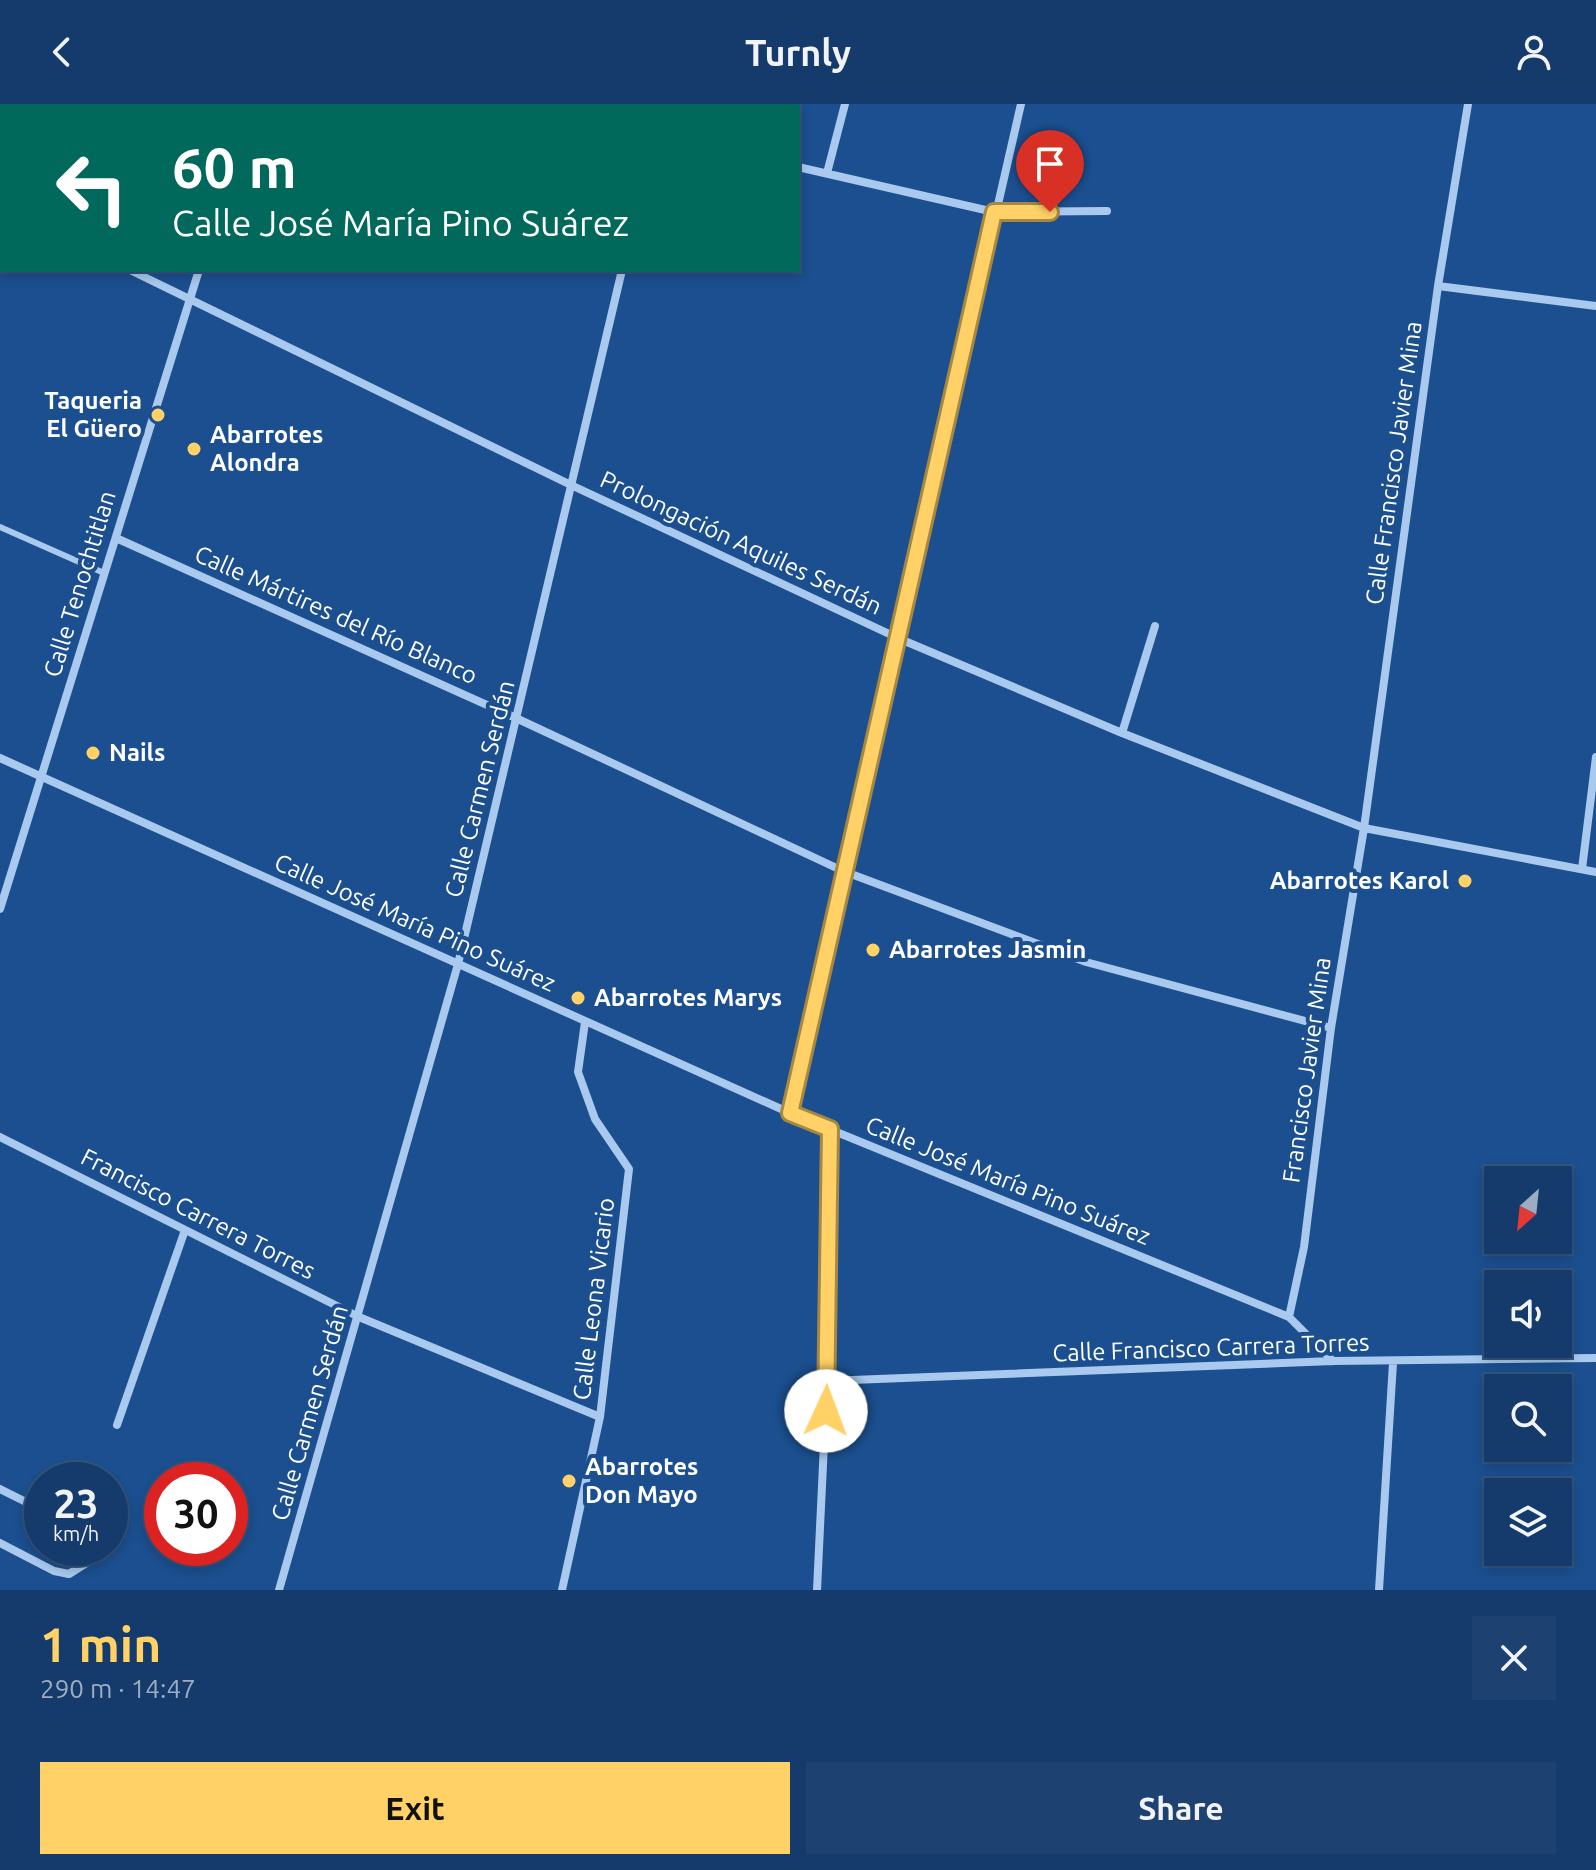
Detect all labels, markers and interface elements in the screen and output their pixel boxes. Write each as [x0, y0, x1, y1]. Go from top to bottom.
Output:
icon: back [40, 30, 84, 74]
icon: person [1512, 30, 1556, 74]
text: Turnly [745, 32, 851, 73]
pin [1016, 130, 1084, 212]
icon: left [40, 136, 144, 240]
text: 60 m [172, 136, 297, 199]
icon: arrive [1028, 142, 1072, 186]
text: Calle José María Pino Suárez [172, 202, 629, 243]
street label: Calle Francisco Javier Mina [1360, 319, 1427, 606]
place label: Taqueria El Güero [44, 387, 142, 442]
marker: Taqueria El Güero [149, 406, 167, 424]
place label: Abarrotes Alondra [210, 421, 323, 476]
marker: Abarrotes Alondra [185, 440, 203, 458]
street label: Prolongación Aquiles Serdán [596, 465, 886, 620]
street label: Calle Tenochtitlan [38, 487, 121, 680]
street label: Calle Mártires del Río Blanco [191, 540, 482, 689]
street label: Calle Carmen Serdán [439, 678, 520, 900]
place label: Nails [109, 739, 165, 766]
marker: Nails [84, 744, 102, 762]
street label: Calle José María Pino Suárez [271, 848, 560, 997]
place label: Abarrotes Karol [1270, 867, 1449, 894]
marker: Abarrotes Karol [1456, 872, 1474, 890]
place label: Abarrotes Jasmin [889, 936, 1086, 963]
marker: Abarrotes Jasmin [864, 941, 882, 959]
street label: Francisco Javier Mina [1277, 955, 1336, 1184]
place label: Abarrotes Marys [594, 984, 782, 1011]
marker: Abarrotes Marys [569, 989, 587, 1007]
street label: Calle José María Pino Suárez [862, 1111, 1155, 1250]
street label: Francisco Carrera Torres [77, 1143, 320, 1284]
north arrow [1484, 1166, 1572, 1254]
map controls [1484, 1166, 1572, 1566]
street label: Calle Leona Vicario [568, 1196, 619, 1402]
button: sound [1484, 1270, 1572, 1358]
street label: Calle Carmen Serdán [266, 1302, 353, 1524]
street label: Calle Francisco Carrera Torres [1052, 1328, 1370, 1367]
position arrow [784, 1369, 868, 1453]
button: search [1484, 1374, 1572, 1462]
place label: Abarrotes Don Mayo [585, 1453, 698, 1508]
speed limit sign: 30 [144, 1462, 248, 1566]
marker: Abarrotes Don Mayo [560, 1472, 578, 1490]
button: layers [1484, 1478, 1572, 1566]
text: 23 [53, 1481, 99, 1526]
text: km/h [53, 1522, 99, 1545]
button: close [1472, 1616, 1556, 1700]
text: 1 min [40, 1617, 161, 1671]
text: 290 m · 14:47 [40, 1674, 196, 1703]
button: Exit [40, 1762, 790, 1854]
button: Share [806, 1762, 1556, 1854]

